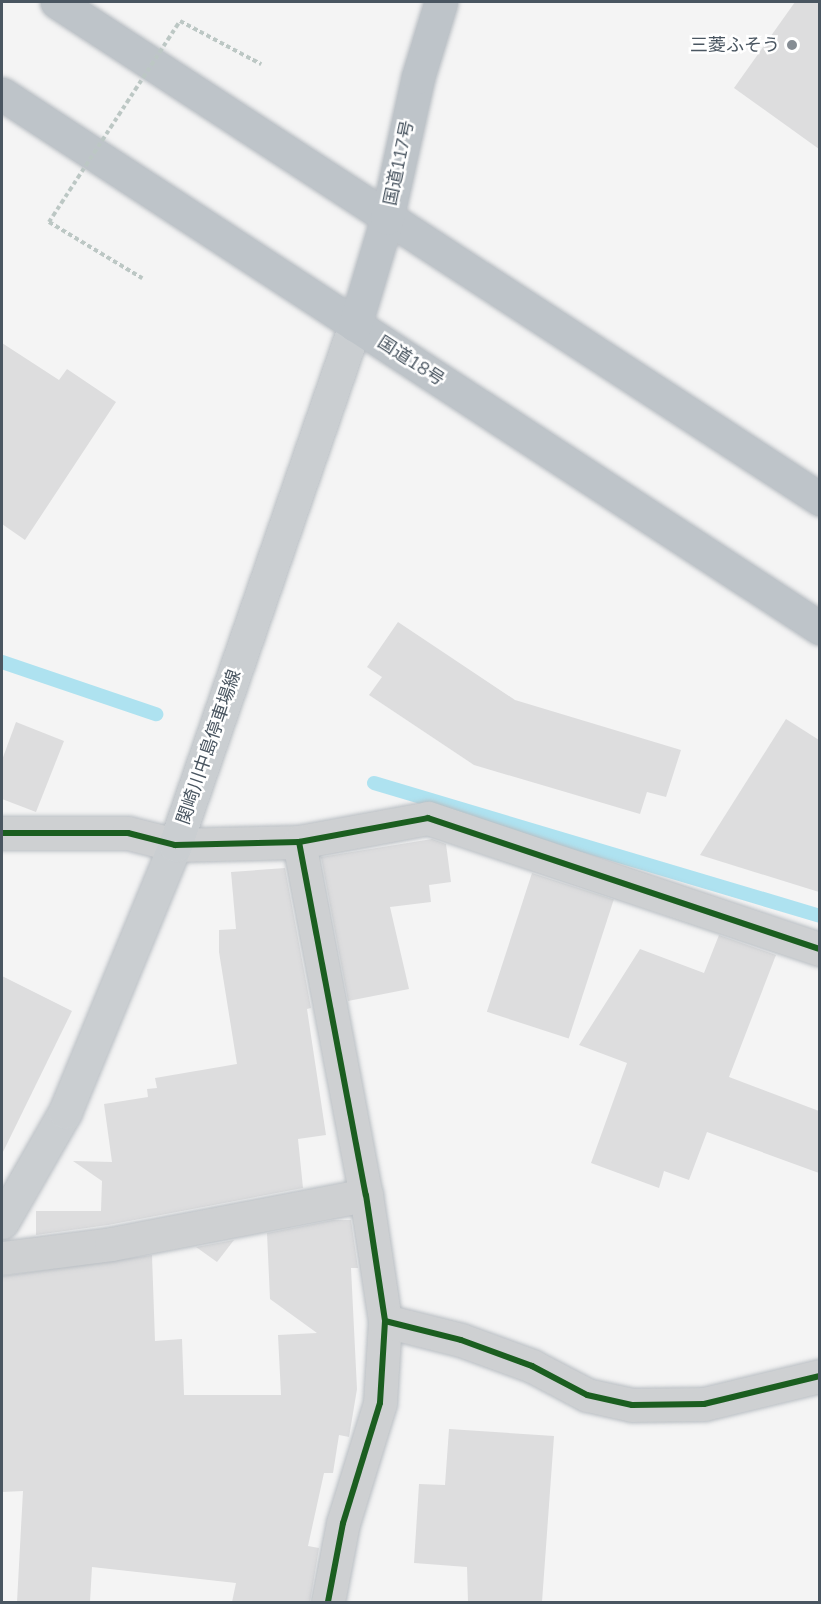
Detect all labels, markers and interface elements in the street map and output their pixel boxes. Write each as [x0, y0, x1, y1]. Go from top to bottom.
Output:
place label: 三菱ふそう [690, 34, 780, 56]
marker: 三菱ふそう [785, 38, 799, 52]
street label: 国道117号 [379, 118, 419, 208]
street label: 国道18号 [373, 331, 449, 391]
street label: 関崎川中島停車場線 [172, 667, 246, 827]

